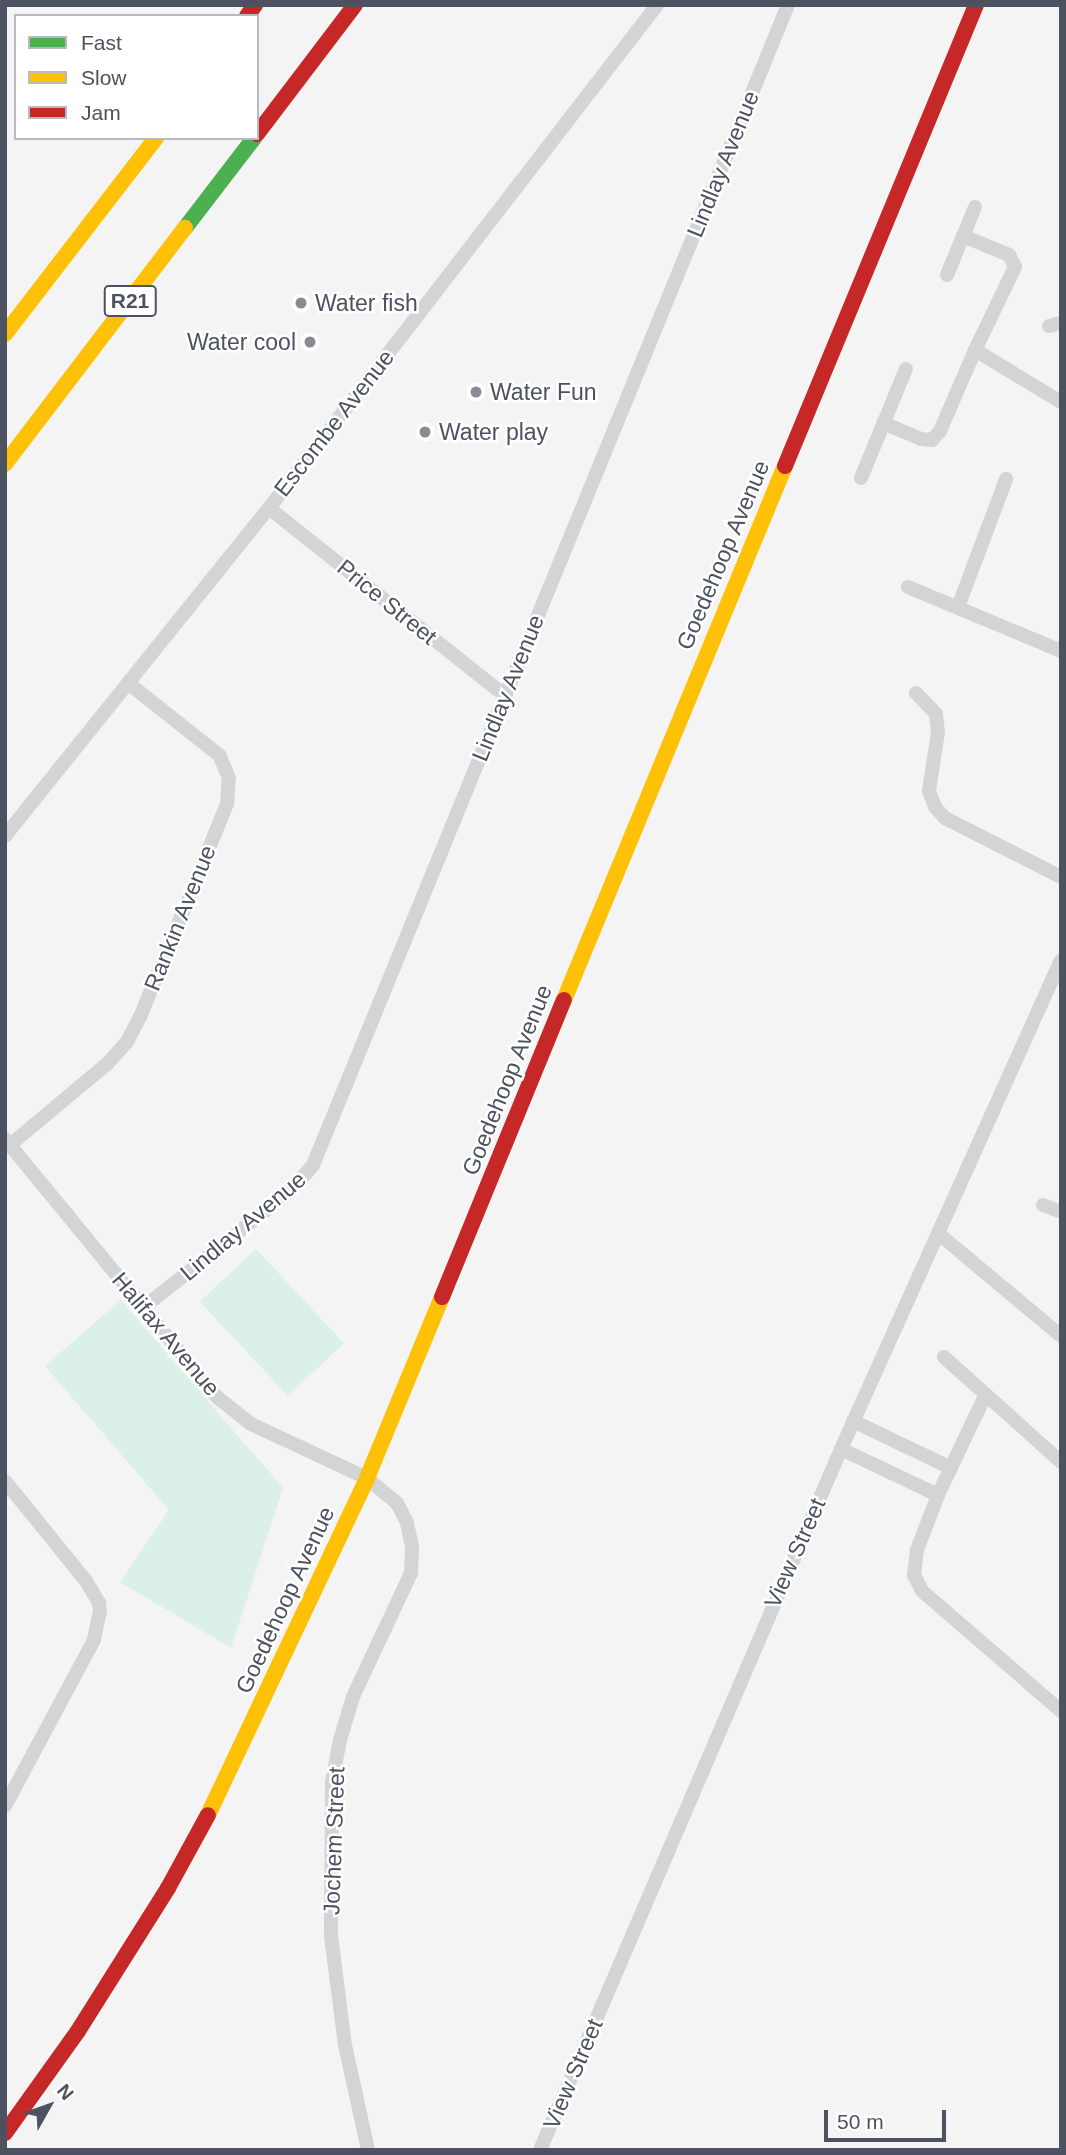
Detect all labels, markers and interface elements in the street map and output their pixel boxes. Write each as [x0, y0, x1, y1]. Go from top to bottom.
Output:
legend [14, 14, 259, 140]
text: Fast [81, 31, 122, 54]
text: Slow [81, 66, 127, 89]
street label: Lindlay Avenue [681, 86, 765, 242]
text: Jam [81, 101, 121, 124]
road number: R21 [102, 284, 158, 318]
place label: Water fish [315, 289, 418, 317]
marker: Water fish [293, 295, 309, 311]
place label: Water cool [187, 328, 296, 356]
marker: Water cool [302, 334, 318, 350]
street label: Escombe Avenue [268, 344, 400, 502]
place label: Water Fun [490, 378, 597, 406]
marker: Water Fun [468, 384, 484, 400]
place label: Water play [439, 418, 548, 446]
marker: Water play [417, 424, 433, 440]
street label: Goedehoop Avenue [670, 456, 776, 654]
street label: Price Street [332, 553, 442, 651]
street label: Lindlay Avenue [466, 610, 550, 766]
street label: Rankin Avenue [138, 841, 222, 995]
street label: Goedehoop Avenue [456, 980, 558, 1180]
street label: Lindlay Avenue [174, 1165, 312, 1287]
street label: Halifax Avenue [106, 1266, 226, 1402]
street label: View Street [759, 1494, 831, 1612]
street label: Goedehoop Avenue [229, 1502, 341, 1698]
street label: Jochem Street [318, 1766, 350, 1916]
street label: View Street [537, 2015, 609, 2133]
north arrow [14, 2071, 84, 2141]
text: N [53, 2080, 78, 2104]
scale bar [828, 2096, 950, 2140]
text: 50 m [837, 2110, 884, 2133]

